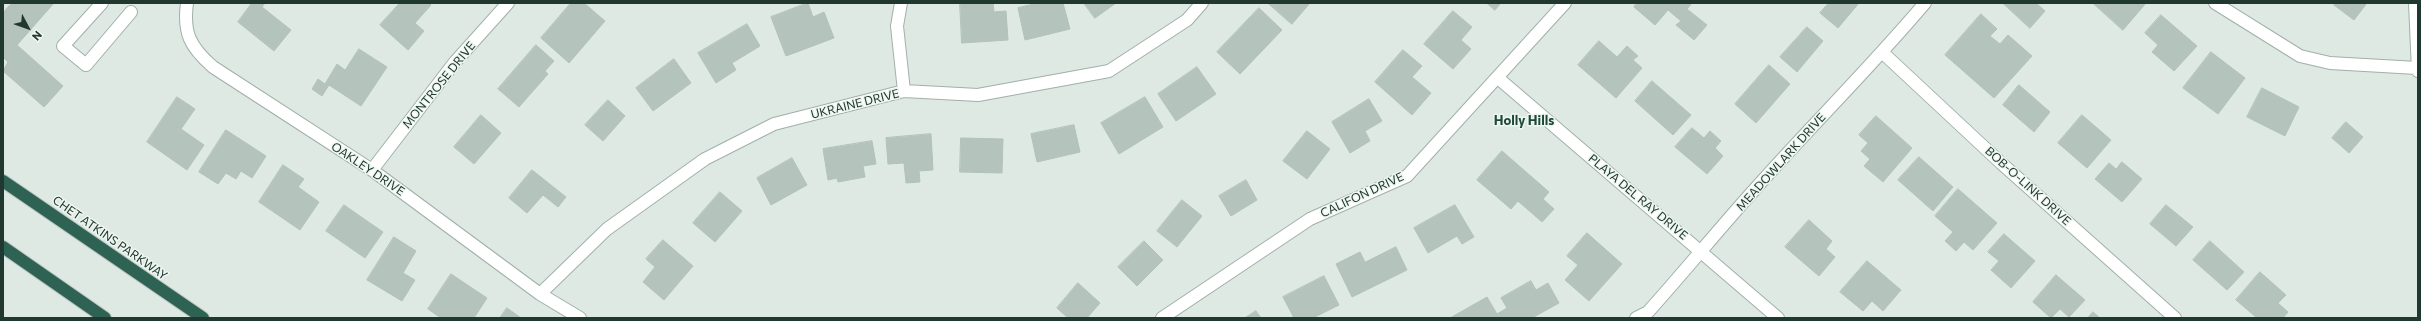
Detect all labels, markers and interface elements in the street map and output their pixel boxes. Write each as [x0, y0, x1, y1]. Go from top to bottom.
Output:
north arrow [8, 8, 48, 48]
text: N [30, 29, 45, 44]
street label: MONTROSE DRIVE [400, 39, 478, 131]
street label: UKRAINE DRIVE [809, 86, 901, 122]
street label: MEADOWLARK DRIVE [1733, 110, 1829, 214]
district label: Holly Hills [1494, 113, 1554, 129]
street label: OAKLEY DRIVE [329, 139, 407, 199]
street label: BOB-O-LINK DRIVE [1982, 144, 2074, 228]
street label: PLAYA DEL RAY DRIVE [1585, 151, 1691, 243]
street label: CALIFON DRIVE [1318, 169, 1406, 221]
street label: CHET ATKINS PARKWAY [50, 193, 170, 283]

